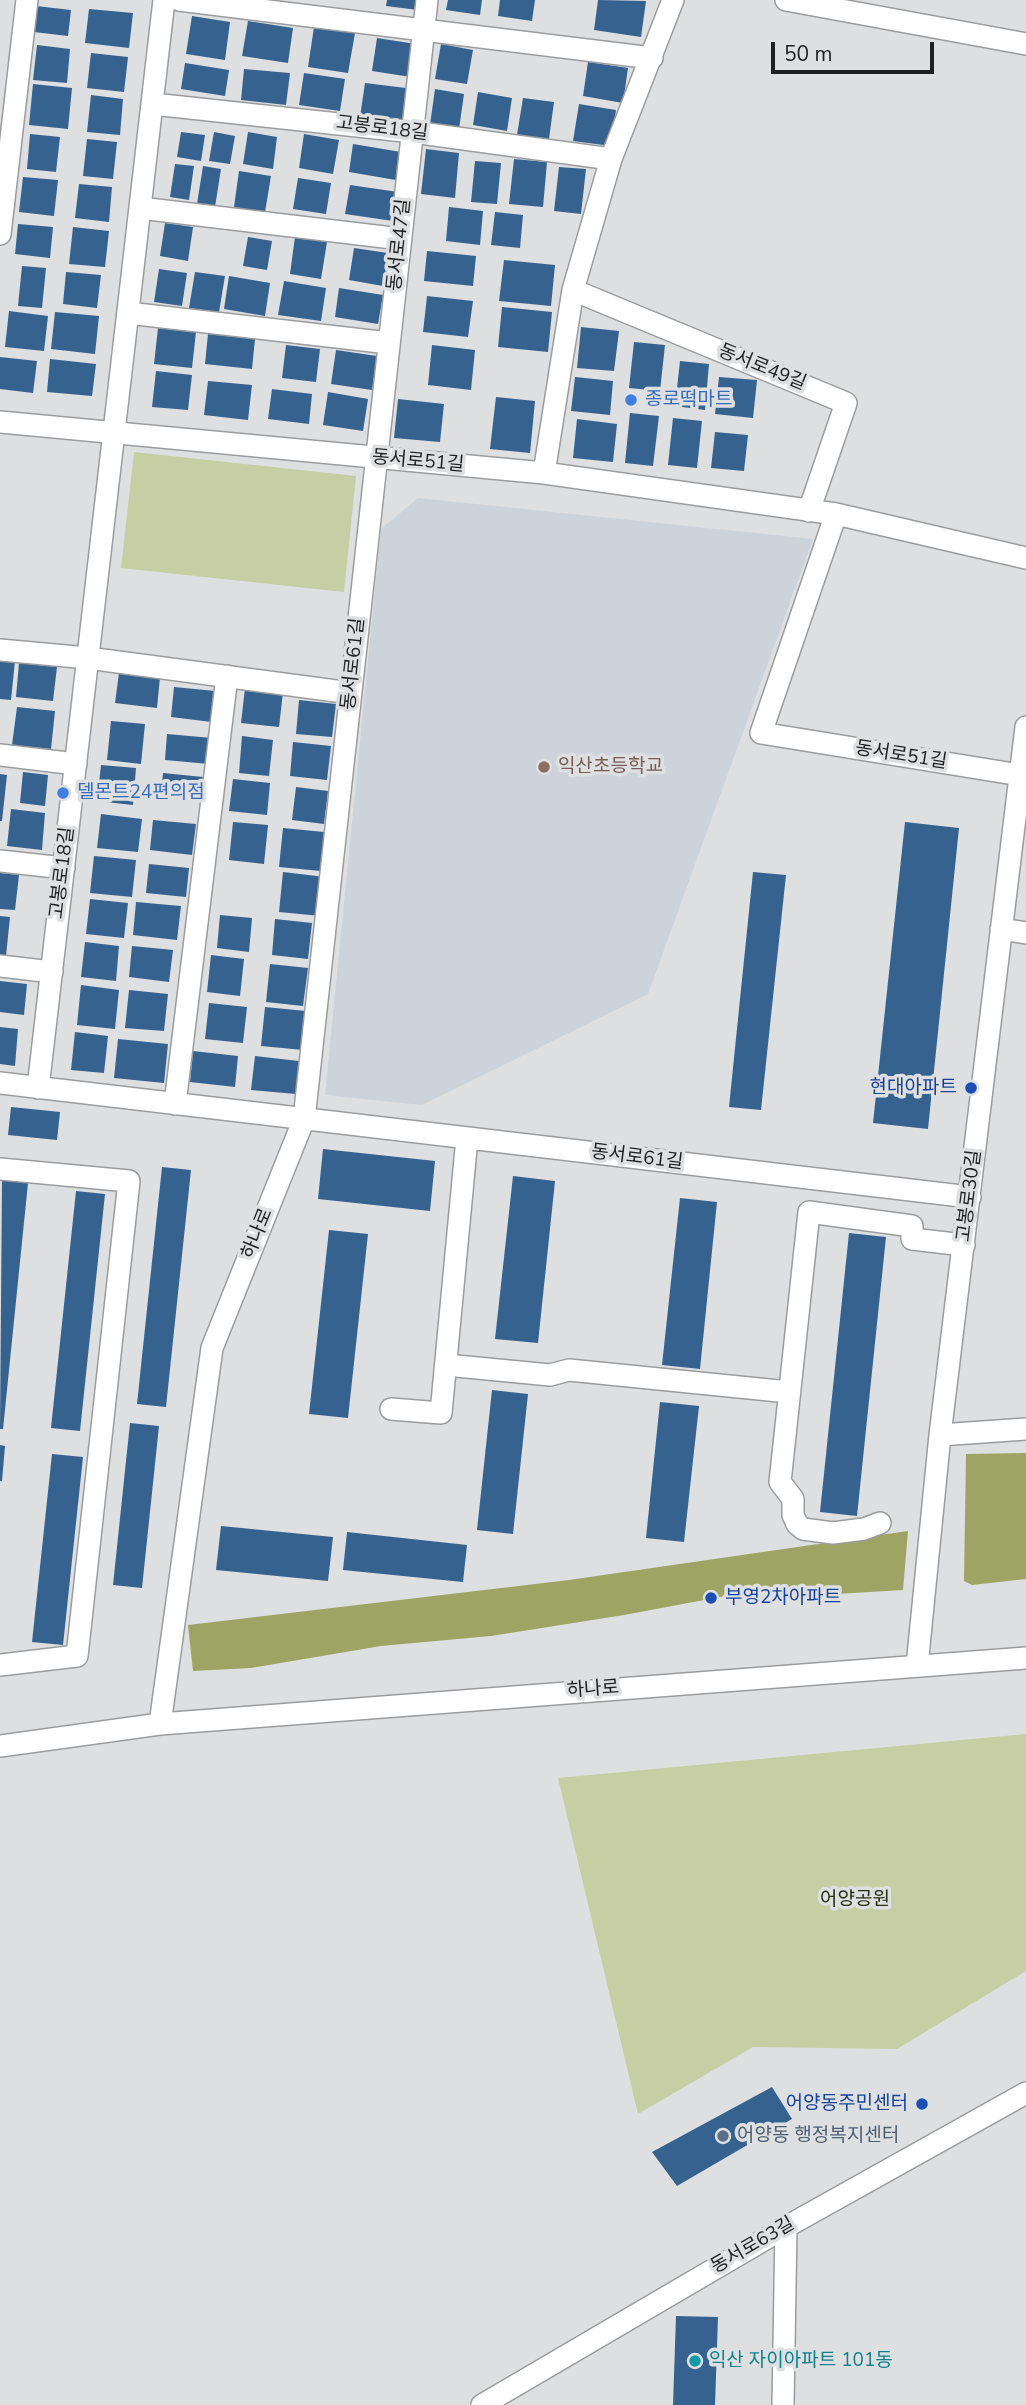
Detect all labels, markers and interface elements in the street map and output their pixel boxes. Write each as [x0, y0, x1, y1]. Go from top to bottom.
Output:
scale bar [774, 28, 937, 72]
text: 50 m [784, 40, 833, 68]
street label: 고봉로18길 [335, 112, 429, 146]
street label: 동서로47길 [384, 198, 416, 292]
street label: 동서로49길 [715, 340, 809, 396]
place label: 종로떡마트 [645, 389, 732, 411]
marker: 종로떡마트 [623, 392, 639, 408]
street label: 동서로51길 [371, 447, 465, 477]
street label: 동서로61길 [338, 617, 370, 711]
street label: 동서로51길 [853, 737, 949, 775]
place label: 익산초등학교 [558, 756, 663, 778]
marker: 익산초등학교 [536, 759, 552, 775]
place label: 델몬트24편의점 [77, 782, 205, 804]
marker: 델몬트24편의점 [55, 785, 71, 801]
street label: 고봉로18길 [46, 826, 80, 920]
place label: 현대아파트 [870, 1077, 957, 1099]
marker: 현대아파트 [963, 1080, 979, 1096]
street label: 동서로61길 [590, 1141, 684, 1175]
street label: 고봉로30길 [953, 1149, 987, 1243]
street label: 하나로 [238, 1205, 278, 1263]
place label: 부영2차아파트 [725, 1587, 841, 1609]
marker: 부영2차아파트 [703, 1590, 719, 1606]
street label: 하나로 [566, 1677, 620, 1703]
park label: 어양공원 [820, 1889, 890, 1911]
place label: 어양동주민센터 [786, 2093, 908, 2115]
marker: 어양동주민센터 [914, 2096, 930, 2112]
place label: 어양동 행정복지센터 [737, 2125, 899, 2147]
marker: 어양동 행정복지센터 [715, 2128, 731, 2144]
street label: 동서로63길 [707, 2213, 799, 2279]
place label: 익산 자이아파트 101동 [709, 2350, 893, 2372]
marker: 익산 자이아파트 101동 [687, 2353, 703, 2369]

